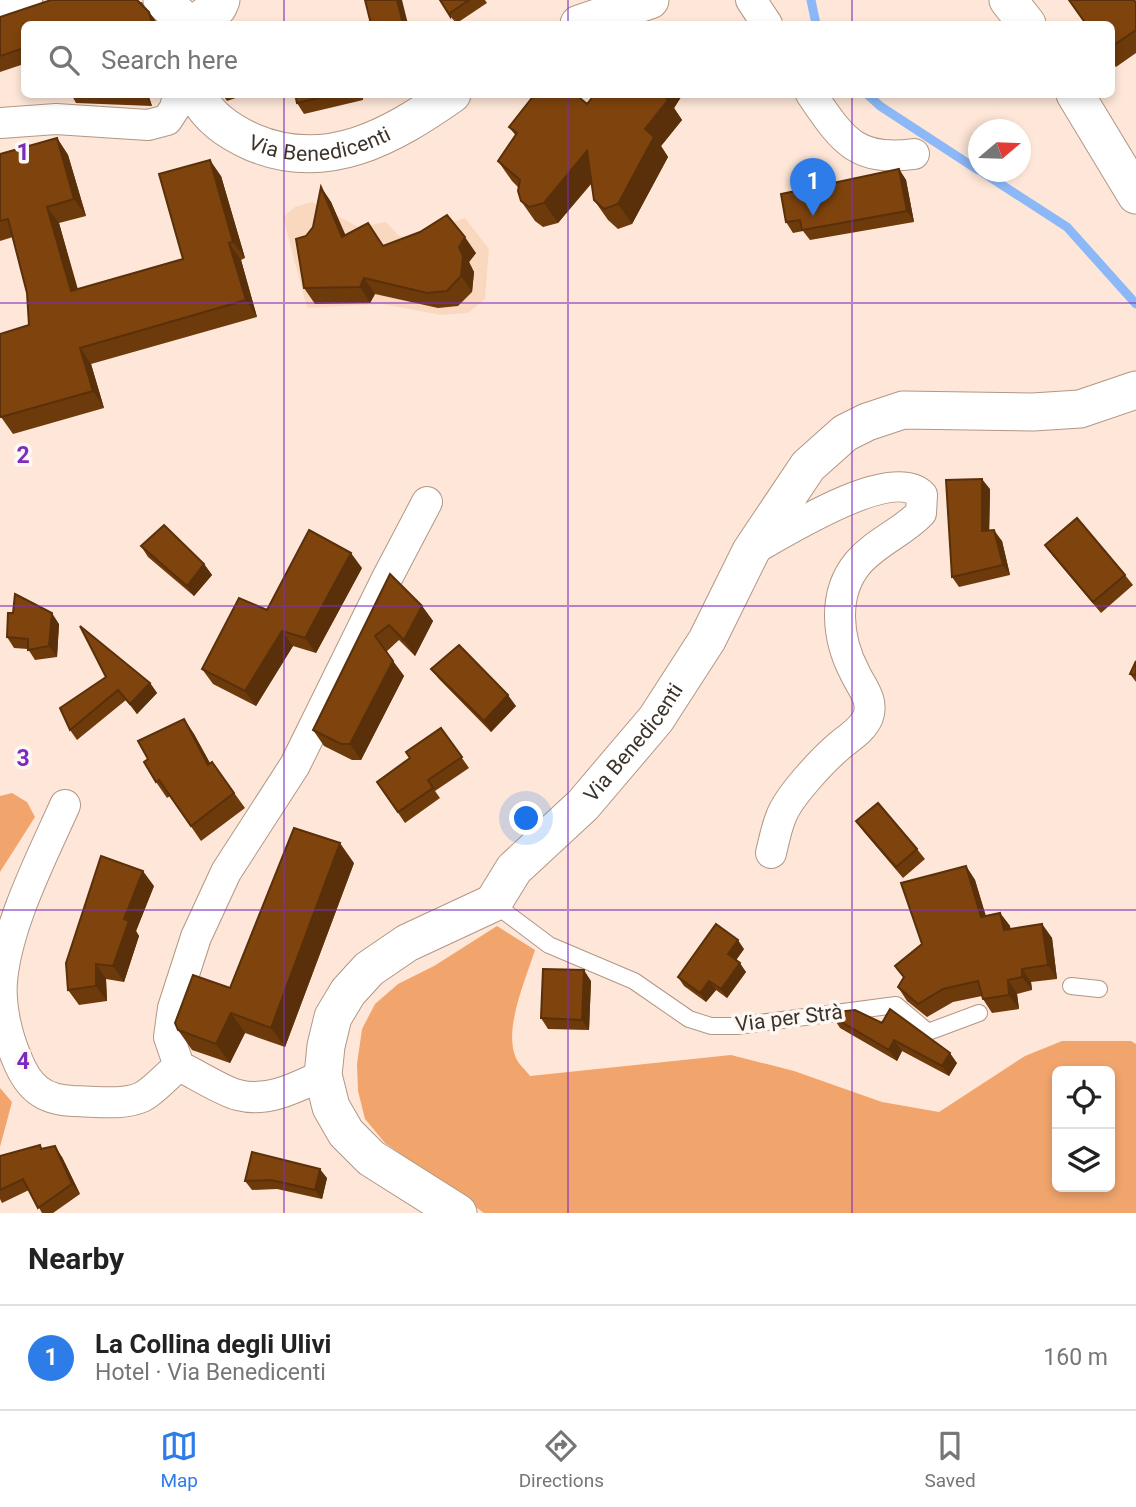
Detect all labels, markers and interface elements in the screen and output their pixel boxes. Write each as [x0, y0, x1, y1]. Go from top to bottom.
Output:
search box [21, 21, 1115, 98]
icon: search [45, 41, 83, 79]
text: Search here [101, 45, 238, 75]
north arrow [968, 119, 1031, 182]
street label: Via Benedicenti [245, 122, 394, 166]
text: 1 [16, 139, 30, 166]
pin: 1 [790, 158, 836, 216]
text: 2 [16, 442, 30, 469]
street label: Via Benedicenti [579, 679, 688, 807]
text: 3 [16, 745, 30, 772]
your location [509, 801, 543, 835]
street label: Via per Strà [734, 1000, 844, 1036]
text: 4 [16, 1048, 30, 1075]
map controls [1052, 1066, 1115, 1192]
button: locate [1052, 1066, 1115, 1129]
button: layers [1052, 1129, 1115, 1192]
text: Nearby [28, 1241, 124, 1276]
text: La Collina degli Ulivi [95, 1329, 331, 1359]
text: 1 [44, 1344, 58, 1371]
text: 160 m [1043, 1344, 1108, 1371]
text: Hotel · Via Benedicenti [95, 1359, 326, 1386]
tab: Map [160, 1427, 198, 1492]
tab: Directions [519, 1427, 604, 1492]
tab: Saved [924, 1427, 976, 1492]

